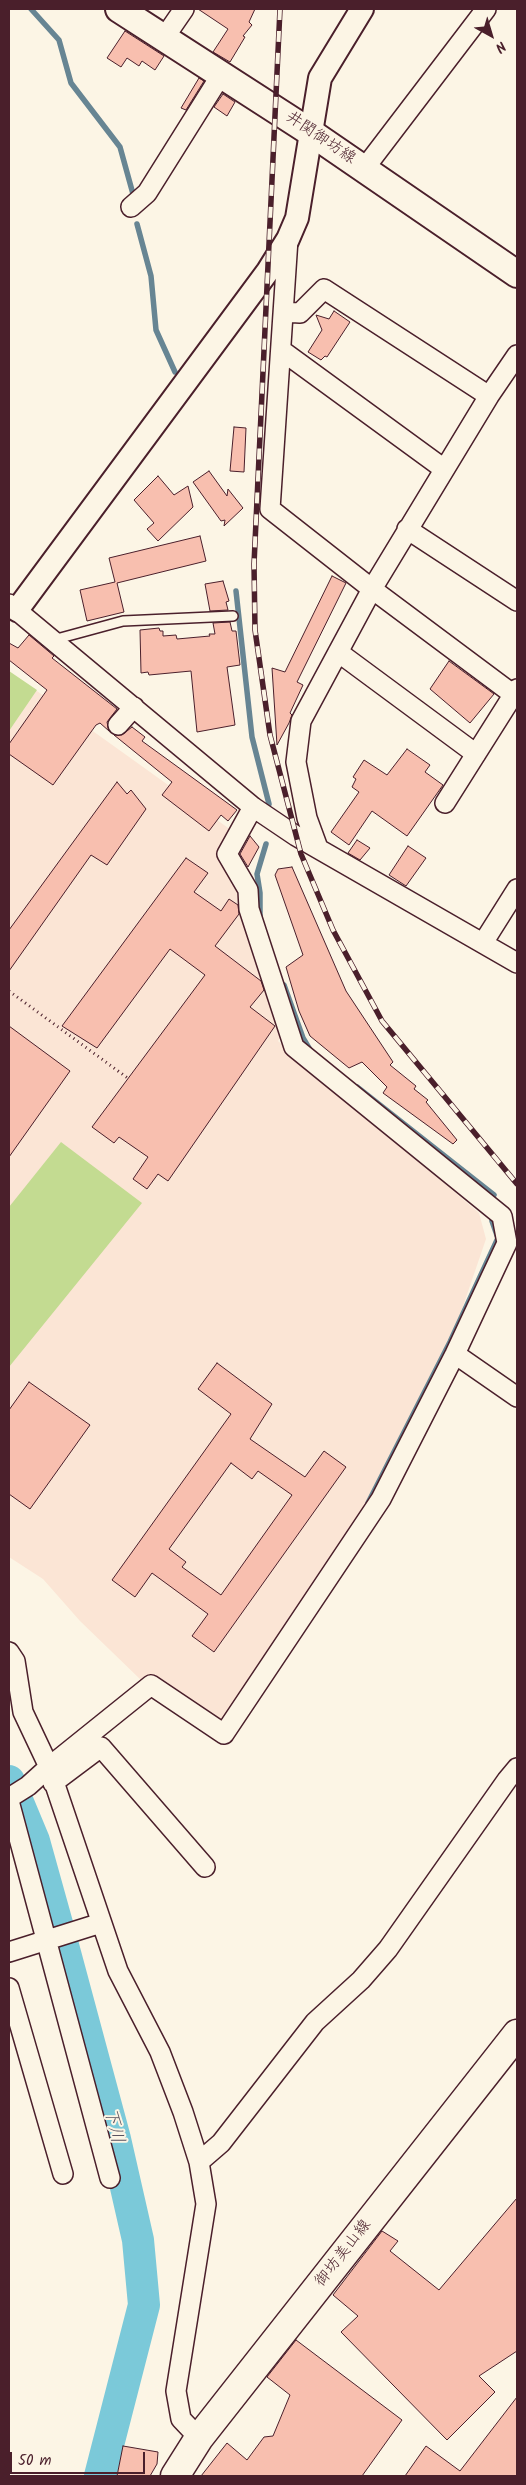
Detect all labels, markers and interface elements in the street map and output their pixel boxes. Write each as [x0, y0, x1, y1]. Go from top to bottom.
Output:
north arrow [466, 10, 516, 60]
text: N [490, 35, 511, 58]
street label: 井関御坊線 [281, 109, 359, 169]
water label: 下川 [97, 2106, 127, 2146]
street label: 御坊美山線 [312, 2217, 376, 2291]
scale bar [12, 2442, 148, 2474]
text: 50 m [18, 2449, 52, 2473]

